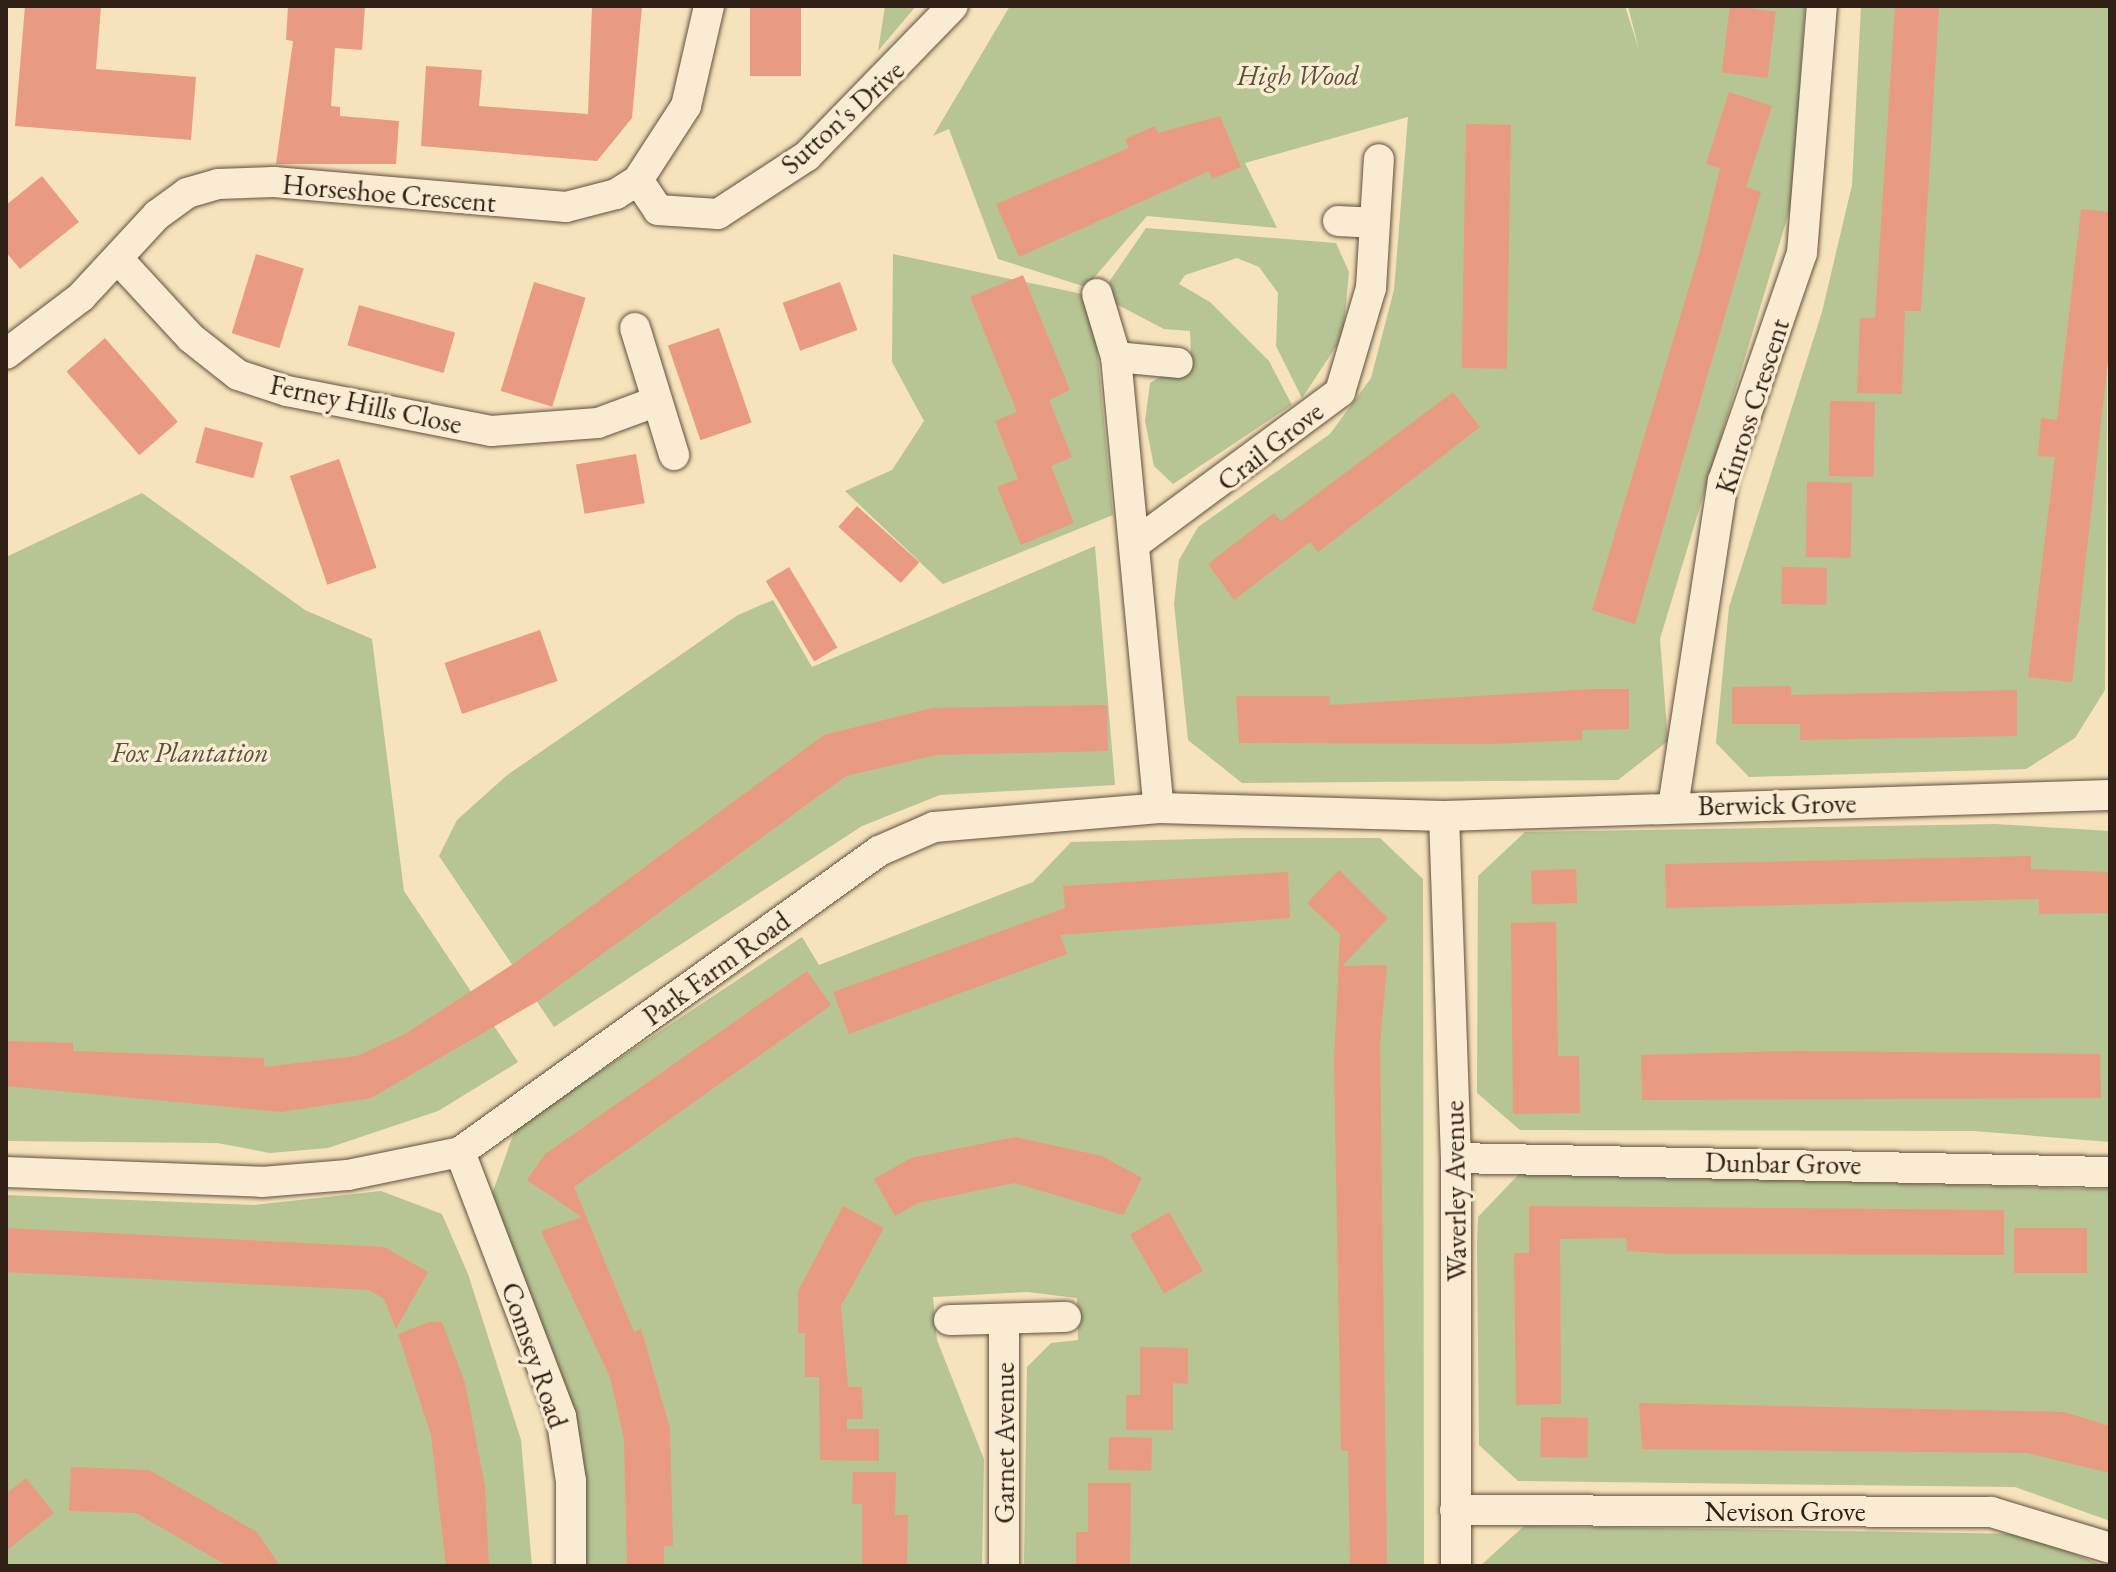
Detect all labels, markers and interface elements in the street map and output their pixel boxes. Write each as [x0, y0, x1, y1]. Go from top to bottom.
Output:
street label: Sutton's Drive [774, 53, 910, 181]
park label: High Wood [1237, 58, 1359, 92]
street label: Horseshoe Crescent [281, 167, 497, 219]
street label: Kinross Crescent [1708, 314, 1796, 498]
street label: Ferney Hills Close [267, 367, 465, 441]
street label: Crail Grove [1210, 394, 1330, 498]
park label: Fox Plantation [111, 735, 269, 769]
street label: Berwick Grove [1697, 786, 1857, 822]
street label: Park Farm Road [636, 903, 796, 1033]
street label: Waverley Avenue [1437, 1100, 1473, 1282]
street label: Dunbar Grove [1705, 1145, 1861, 1181]
street label: Comsey Road [494, 1278, 576, 1432]
street label: Garnet Avenue [987, 1362, 1021, 1524]
street label: Nevison Grove [1704, 1494, 1866, 1528]

